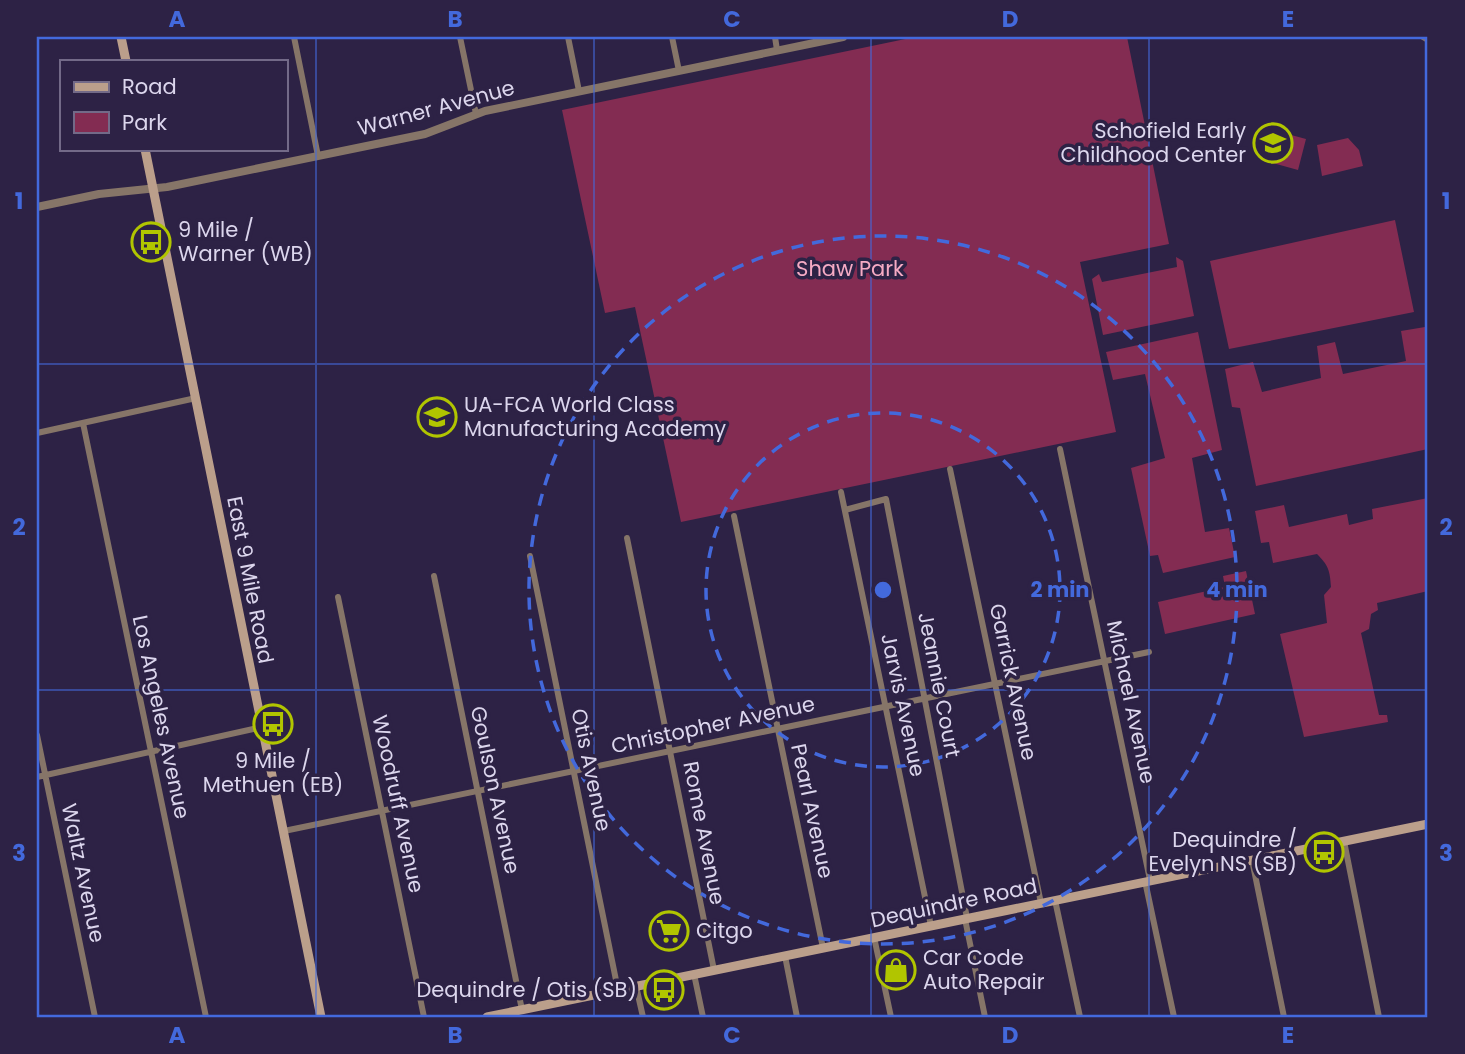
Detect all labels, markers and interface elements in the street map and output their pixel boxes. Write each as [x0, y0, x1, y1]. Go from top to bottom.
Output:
text: A [169, 3, 186, 35]
text: B [447, 3, 463, 35]
text: C [723, 3, 741, 35]
text: D [1002, 3, 1018, 35]
text: E [1282, 3, 1294, 35]
legend [60, 60, 287, 150]
text: Road [122, 72, 177, 101]
street label: Warner Avenue [354, 73, 518, 142]
text: Park [122, 108, 167, 137]
place label: Schofield Early Childhood Center [1061, 116, 1246, 169]
school or university icon: Schofield Early Childhood Center [1252, 122, 1294, 164]
text: 1 [15, 185, 23, 217]
text: 1 [1442, 185, 1450, 217]
place label: 9 Mile / Warner (WB) [178, 215, 313, 268]
bus stop icon: 9 Mile / Warner (WB) [130, 221, 172, 263]
park label: Shaw Park [796, 254, 904, 283]
place label: UA-FCA World Class Manufacturing Academy [464, 390, 726, 443]
school or university icon: UA-FCA World Class Manufacturing Academy [416, 396, 458, 438]
street label: East 9 Mile Road [220, 494, 281, 666]
text: 2 [12, 511, 26, 543]
text: 2 [1439, 511, 1453, 543]
text: 2 min [1030, 575, 1090, 604]
text: 4 min [1206, 575, 1268, 604]
centre of rings [871, 578, 895, 602]
street label: Garrick Avenue [983, 601, 1044, 763]
street label: Jeannie Court [911, 610, 968, 760]
street label: Los Angeles Avenue [126, 612, 197, 821]
street label: Michael Avenue [1100, 618, 1163, 786]
street label: Jarvis Avenue [874, 631, 933, 779]
street label: Christopher Avenue [608, 689, 817, 760]
bus stop icon: 9 Mile / Methuen (EB) [252, 703, 294, 745]
street label: Goulson Avenue [464, 703, 527, 876]
street label: Otis Avenue [564, 706, 619, 834]
street label: Woodruff Avenue [365, 712, 432, 895]
street label: Pearl Avenue [784, 741, 841, 881]
place label: 9 Mile / Methuen (EB) [203, 746, 343, 799]
street label: Rome Avenue [676, 759, 733, 907]
street label: Waltz Avenue [55, 801, 112, 945]
place label: Dequindre / Evelyn NS (SB) [1148, 825, 1297, 878]
bus stop icon: Dequindre / Evelyn NS (SB) [1303, 831, 1345, 873]
text: 3 [12, 837, 26, 869]
text: 3 [1439, 837, 1453, 869]
street label: Dequindre Road [868, 871, 1040, 934]
supermarket icon: Citgo [648, 910, 690, 952]
place label: Citgo [696, 916, 753, 945]
place label: Car Code Auto Repair [923, 943, 1045, 996]
shop icon: Car Code Auto Repair [875, 949, 917, 991]
bus stop icon: Dequindre / Otis (SB) [643, 969, 685, 1011]
place label: Dequindre / Otis (SB) [416, 975, 637, 1004]
text: A [169, 1019, 186, 1051]
text: B [447, 1019, 463, 1051]
text: C [723, 1019, 741, 1051]
text: D [1002, 1019, 1018, 1051]
text: E [1282, 1019, 1294, 1051]

